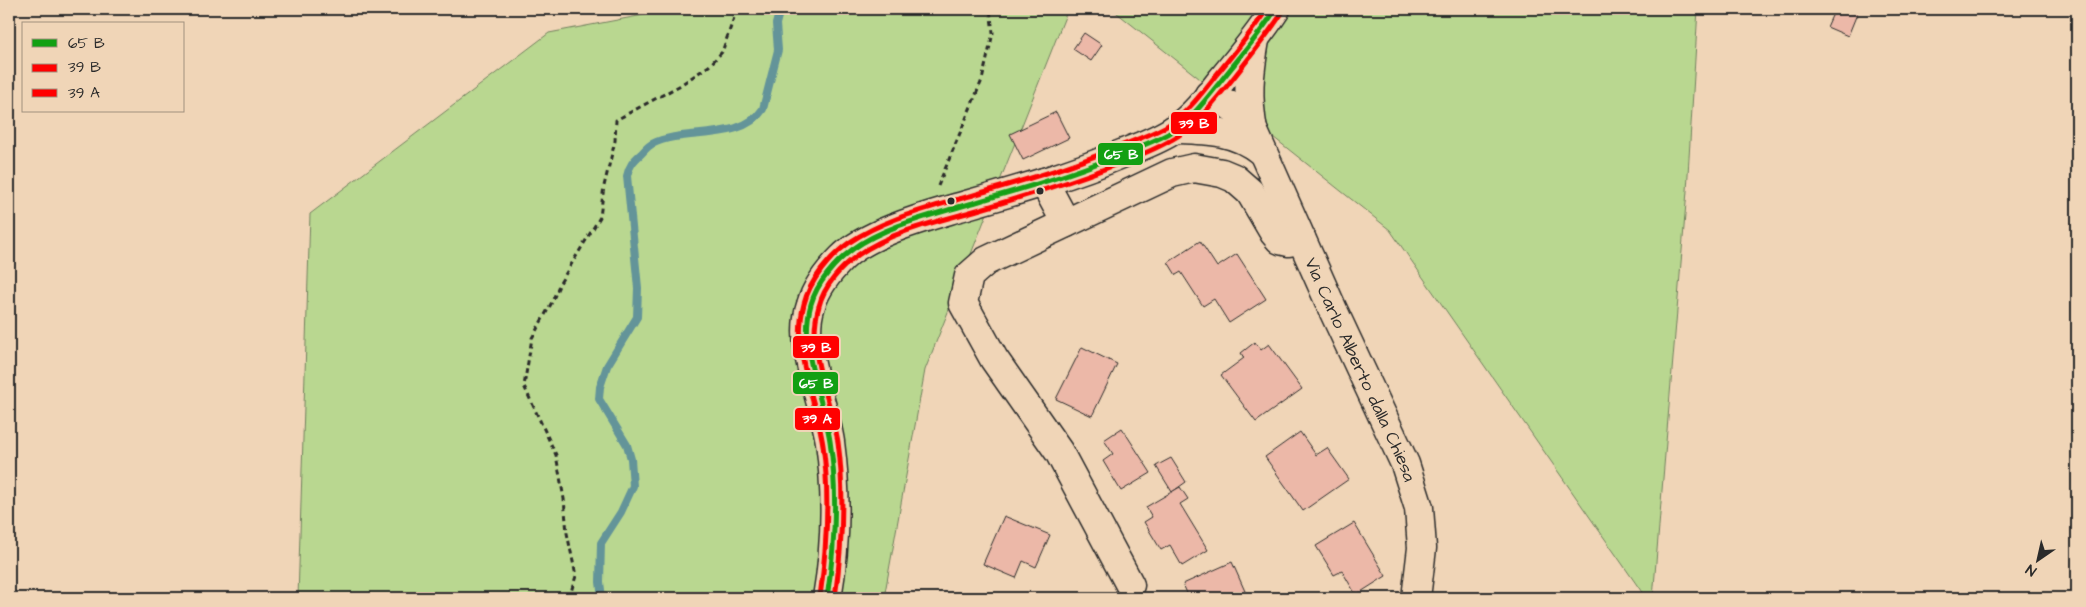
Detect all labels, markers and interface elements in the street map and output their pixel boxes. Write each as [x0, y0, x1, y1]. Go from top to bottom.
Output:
legend [22, 22, 185, 112]
text: 65 B [68, 33, 105, 54]
text: 39 B [68, 57, 101, 78]
text: 39 A [68, 83, 100, 104]
line badge: 39 B [1170, 111, 1218, 135]
text: 39 B [1178, 114, 1209, 134]
line badge: 65 B [1097, 142, 1144, 166]
text: 65 B [1104, 145, 1138, 165]
unlabelled marker [1035, 186, 1045, 196]
unlabelled marker [946, 196, 956, 206]
street label: Via Carlo Alberto dalla Chiesa [1299, 253, 1422, 485]
line badge: 39 B [792, 335, 840, 359]
text: 39 B [800, 338, 831, 358]
line badge: 65 B [792, 371, 839, 395]
text: 65 B [799, 374, 833, 394]
line badge: 39 A [794, 407, 841, 431]
text: 39 A [801, 409, 833, 429]
north arrow [2014, 534, 2064, 584]
text: N [2022, 559, 2041, 581]

